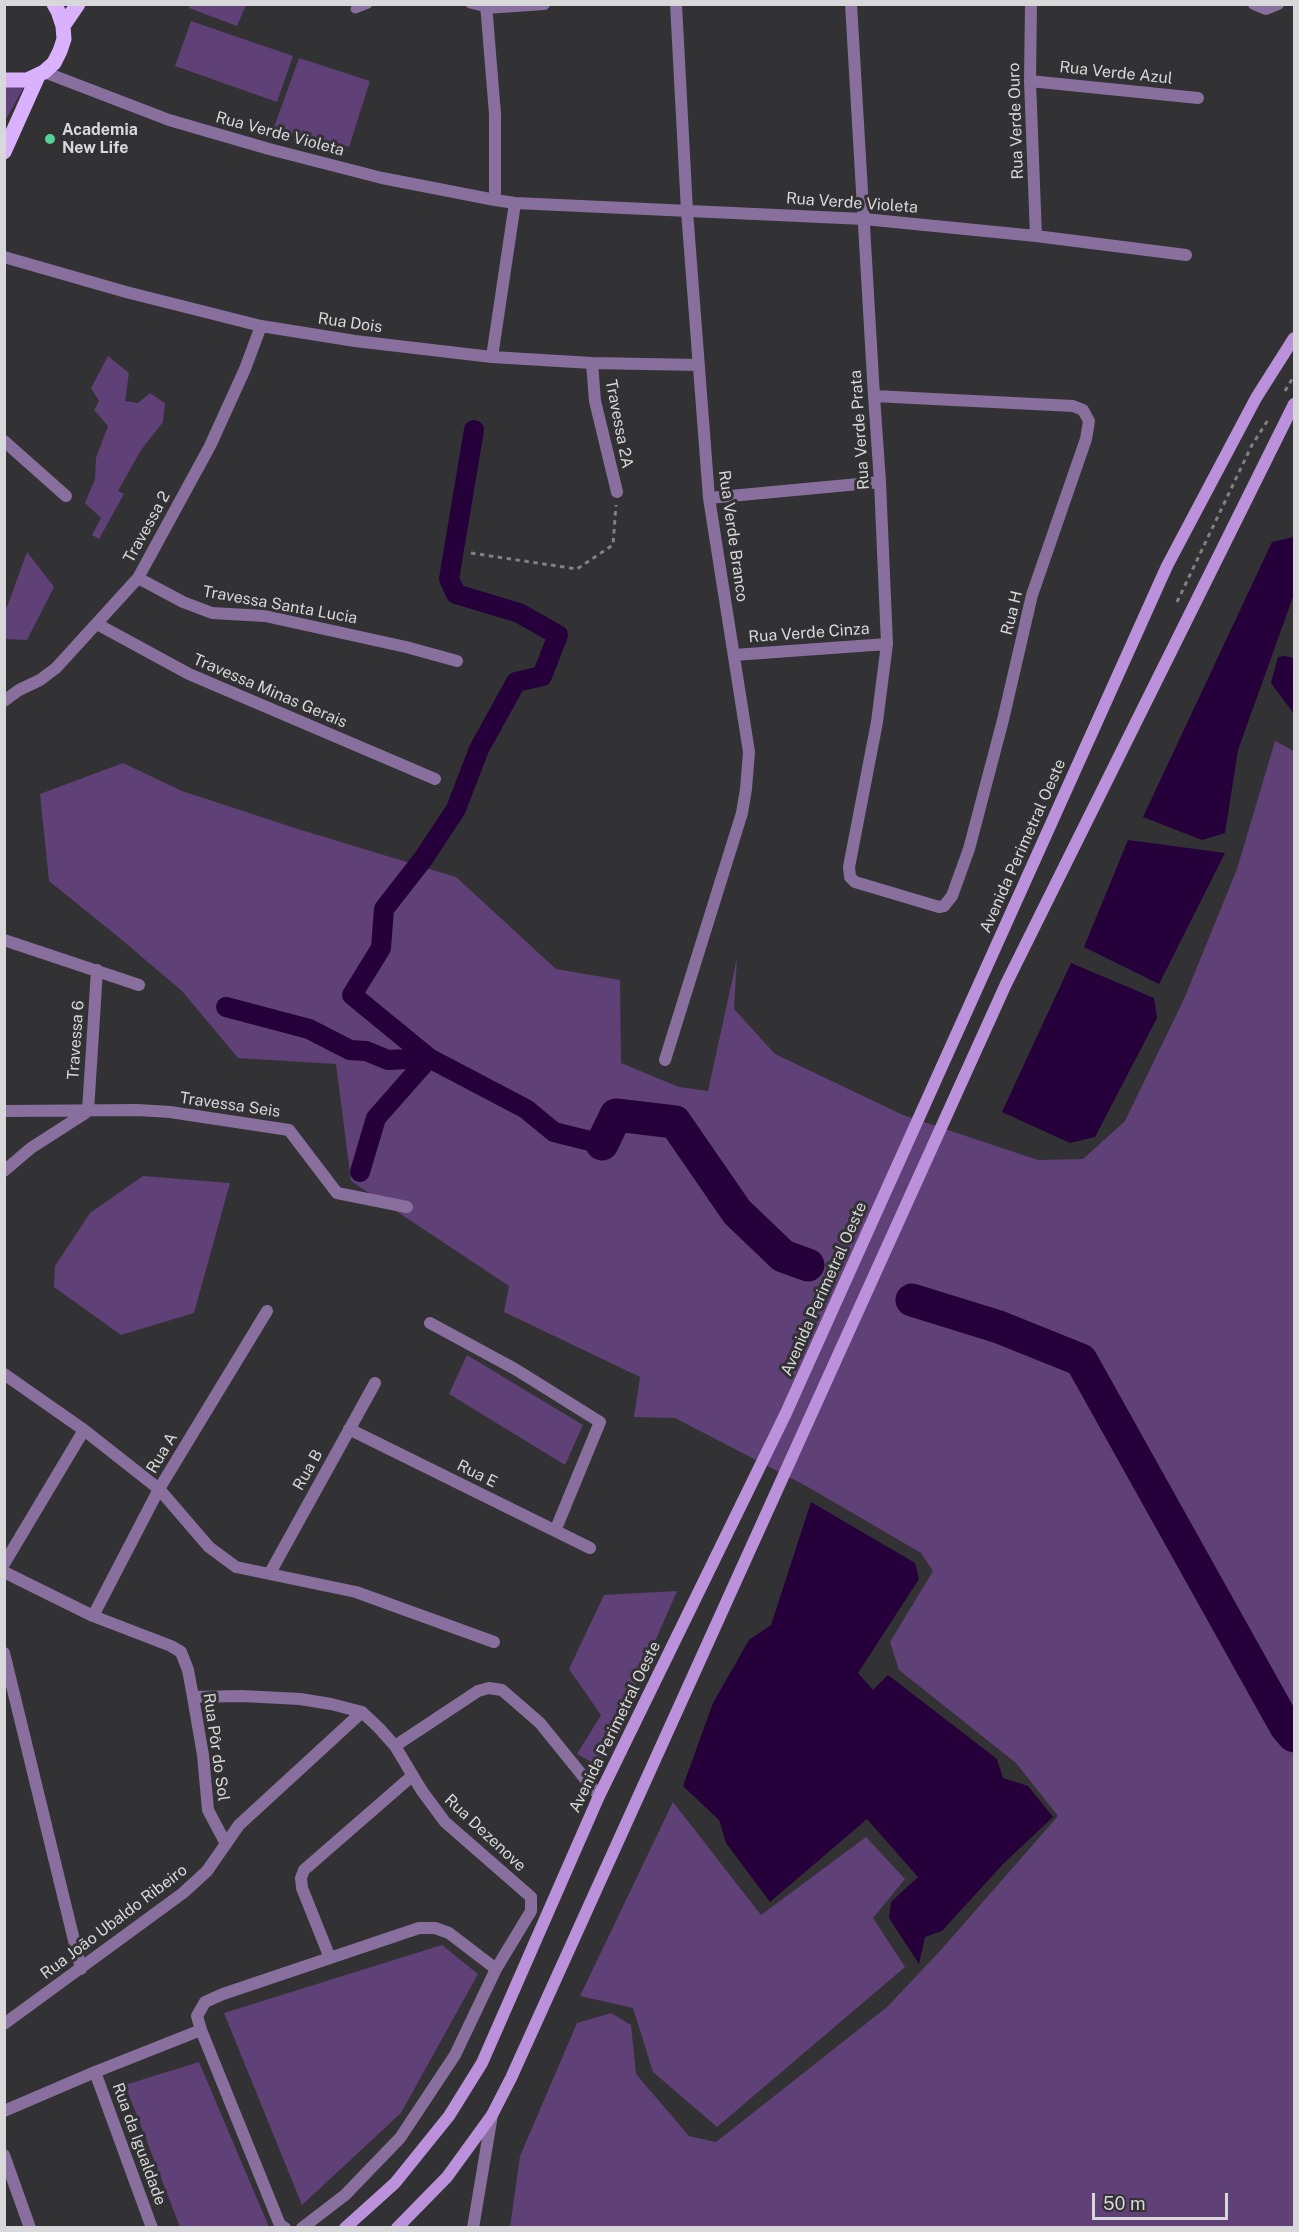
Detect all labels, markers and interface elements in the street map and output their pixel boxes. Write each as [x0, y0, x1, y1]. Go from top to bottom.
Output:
street label: Rua Verde Azul [1058, 58, 1174, 88]
street label: Rua Verde Ouro [1004, 62, 1028, 180]
street label: Rua Verde Violeta [214, 108, 346, 160]
place label: Academia New Life [62, 120, 138, 158]
marker: Academia New Life [43, 132, 57, 146]
street label: Rua Verde Violeta [785, 189, 919, 217]
street label: Rua Dois [317, 309, 383, 337]
street label: Rua Verde Prata [846, 369, 874, 491]
street label: Travessa 2A [601, 378, 637, 470]
street label: Rua Verde Branco [714, 469, 752, 603]
street label: Travessa 2 [119, 488, 175, 566]
street label: Travessa Santa Lucia [201, 582, 359, 628]
street label: Rua H [997, 589, 1027, 637]
street label: Rua Verde Cinza [748, 619, 870, 647]
street label: Travessa Minas Gerais [190, 650, 350, 732]
street label: Avenida Perimetral Oeste [976, 756, 1070, 936]
street label: Travessa 6 [64, 1000, 88, 1080]
street label: Travessa Seis [179, 1088, 281, 1122]
street label: Avenida Perimetral Oeste [777, 1199, 871, 1379]
street label: Rua A [142, 1429, 182, 1477]
street label: Rua B [289, 1446, 327, 1494]
street label: Rua E [454, 1456, 500, 1492]
street label: Avenida Perimetral Oeste [565, 1638, 665, 1816]
street label: Rua Pôr do Sol [199, 1692, 233, 1802]
street label: Rua Dezenove [440, 1790, 530, 1876]
street label: Rua João Ubaldo Ribeiro [37, 1861, 191, 1983]
street label: Rua da Igualdade [108, 2080, 170, 2208]
scale bar [1095, 2181, 1232, 2219]
text: 50 m [1103, 2193, 1146, 2214]

